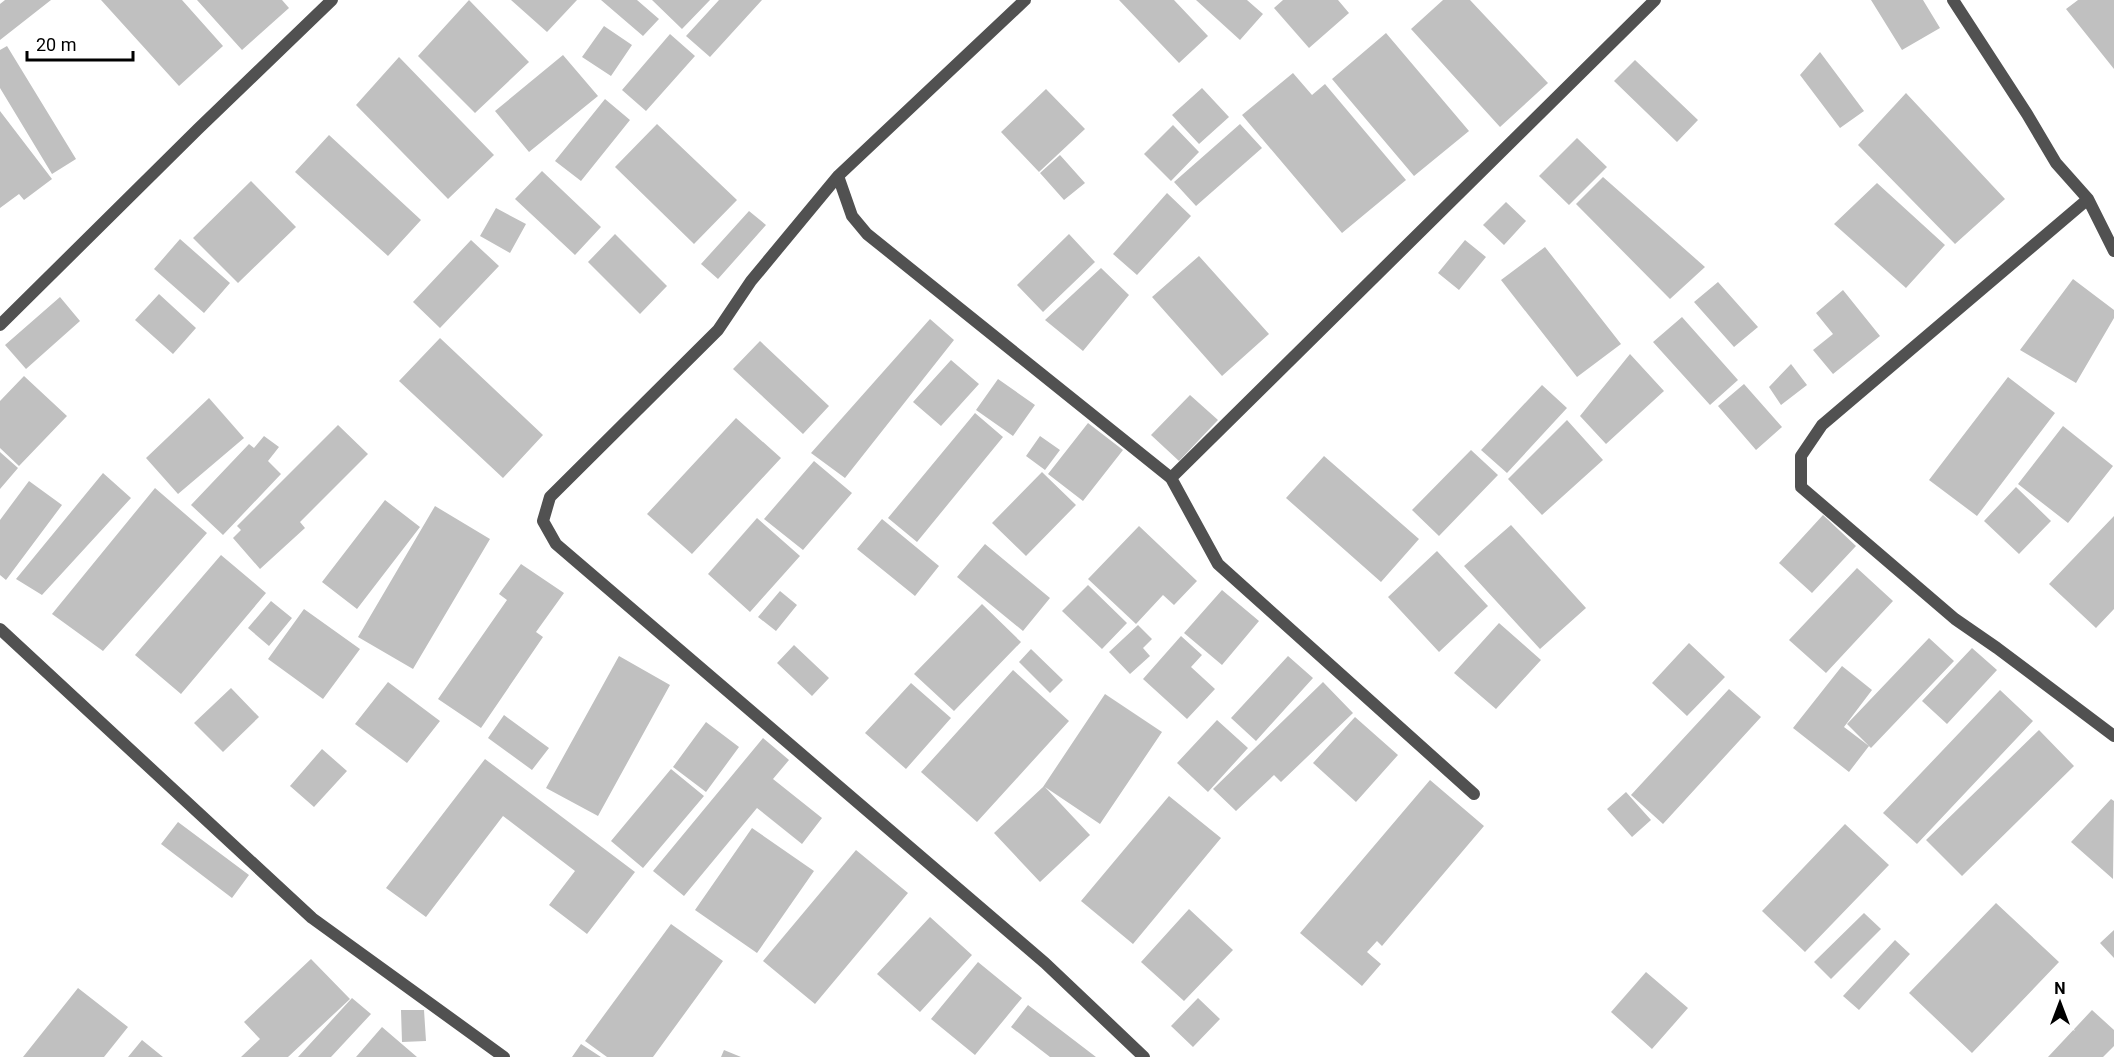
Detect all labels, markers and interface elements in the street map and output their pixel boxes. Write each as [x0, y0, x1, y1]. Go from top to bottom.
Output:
scale bar [27, 24, 134, 62]
text: 20 m [36, 34, 76, 55]
north arrow [2030, 973, 2090, 1033]
text: N [2054, 979, 2066, 998]

